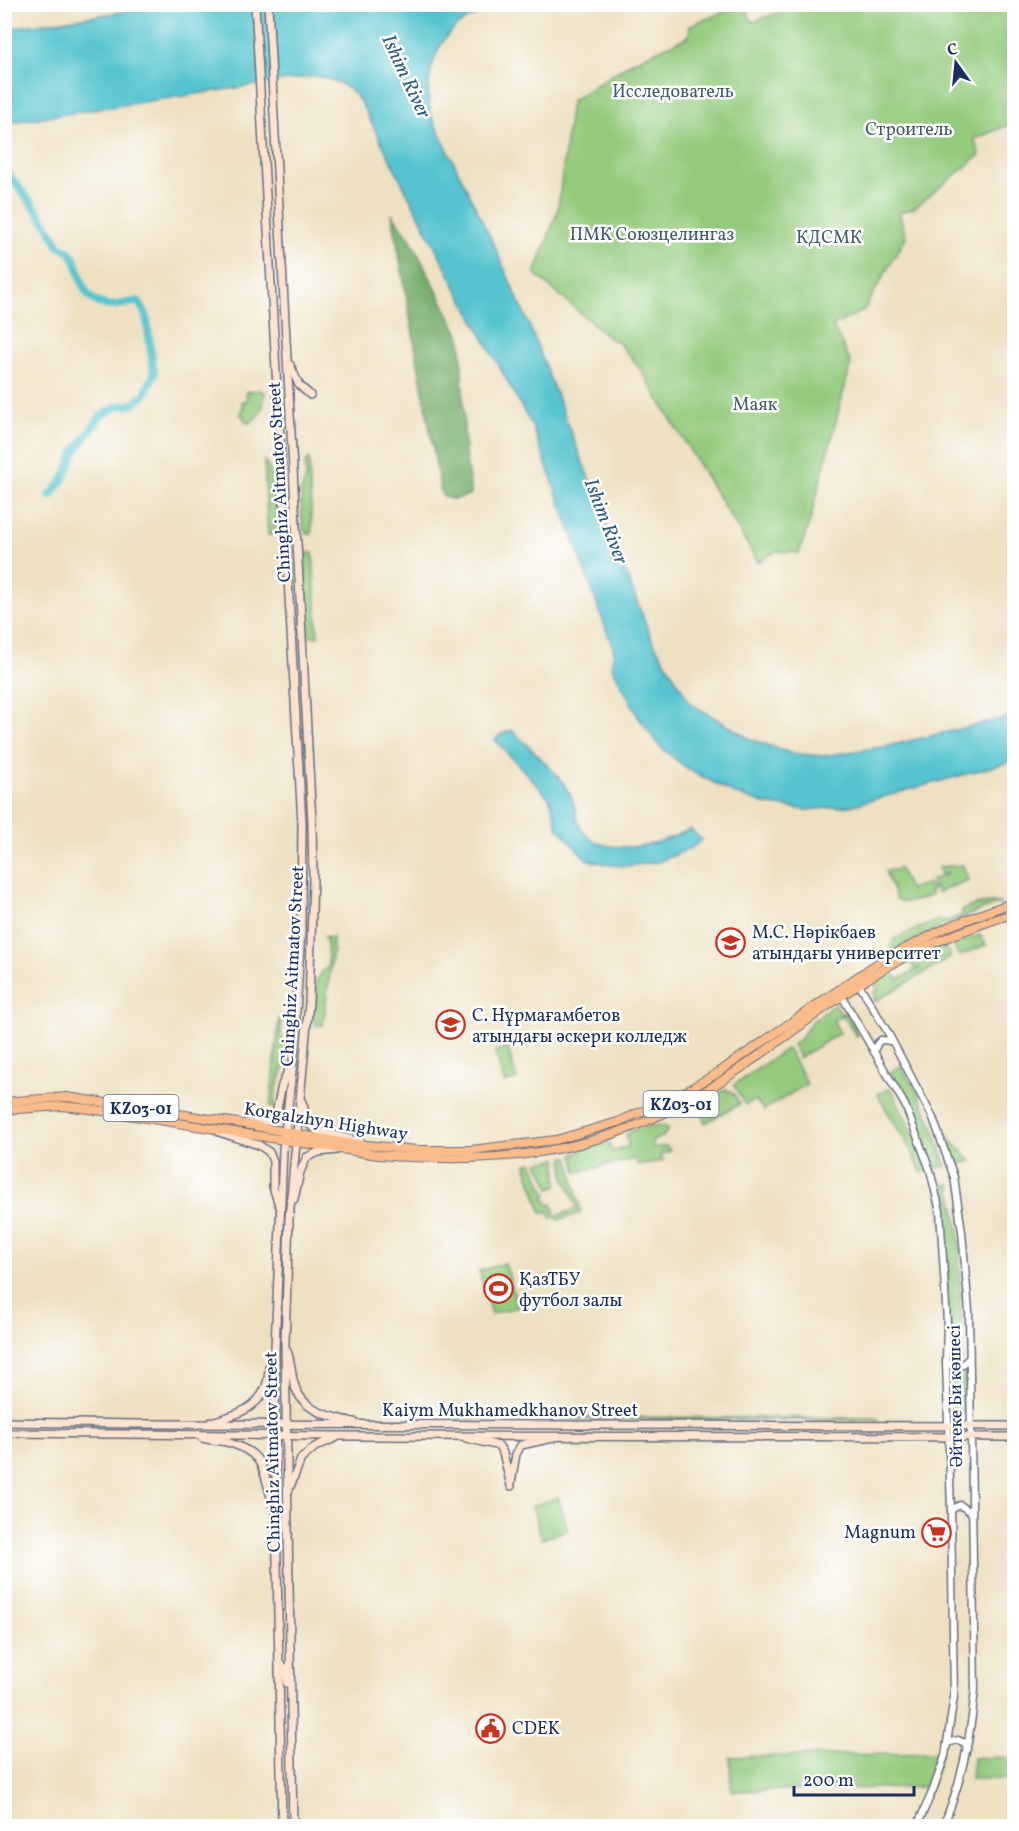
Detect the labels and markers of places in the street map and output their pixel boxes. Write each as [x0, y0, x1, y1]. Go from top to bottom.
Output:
place label: М.С. Нәрікбаев атындағы университет [752, 921, 941, 967]
school or university icon: М.С. Нәрікбаев атындағы университет [715, 926, 747, 958]
place label: С. Нұрмағамбетов атындағы әскери колледж [472, 1004, 687, 1050]
school or university icon: С. Нұрмағамбетов атындағы әскери колледж [435, 1009, 467, 1041]
place label: ҚазТБУ футбол залы [519, 1268, 622, 1314]
sports icon: ҚазТБУ футбол залы [482, 1273, 514, 1305]
supermarket icon: Magnum [921, 1516, 953, 1548]
place label: Magnum [844, 1521, 916, 1546]
public building icon: CDEK [475, 1712, 507, 1744]
place label: CDEK [512, 1717, 560, 1742]

